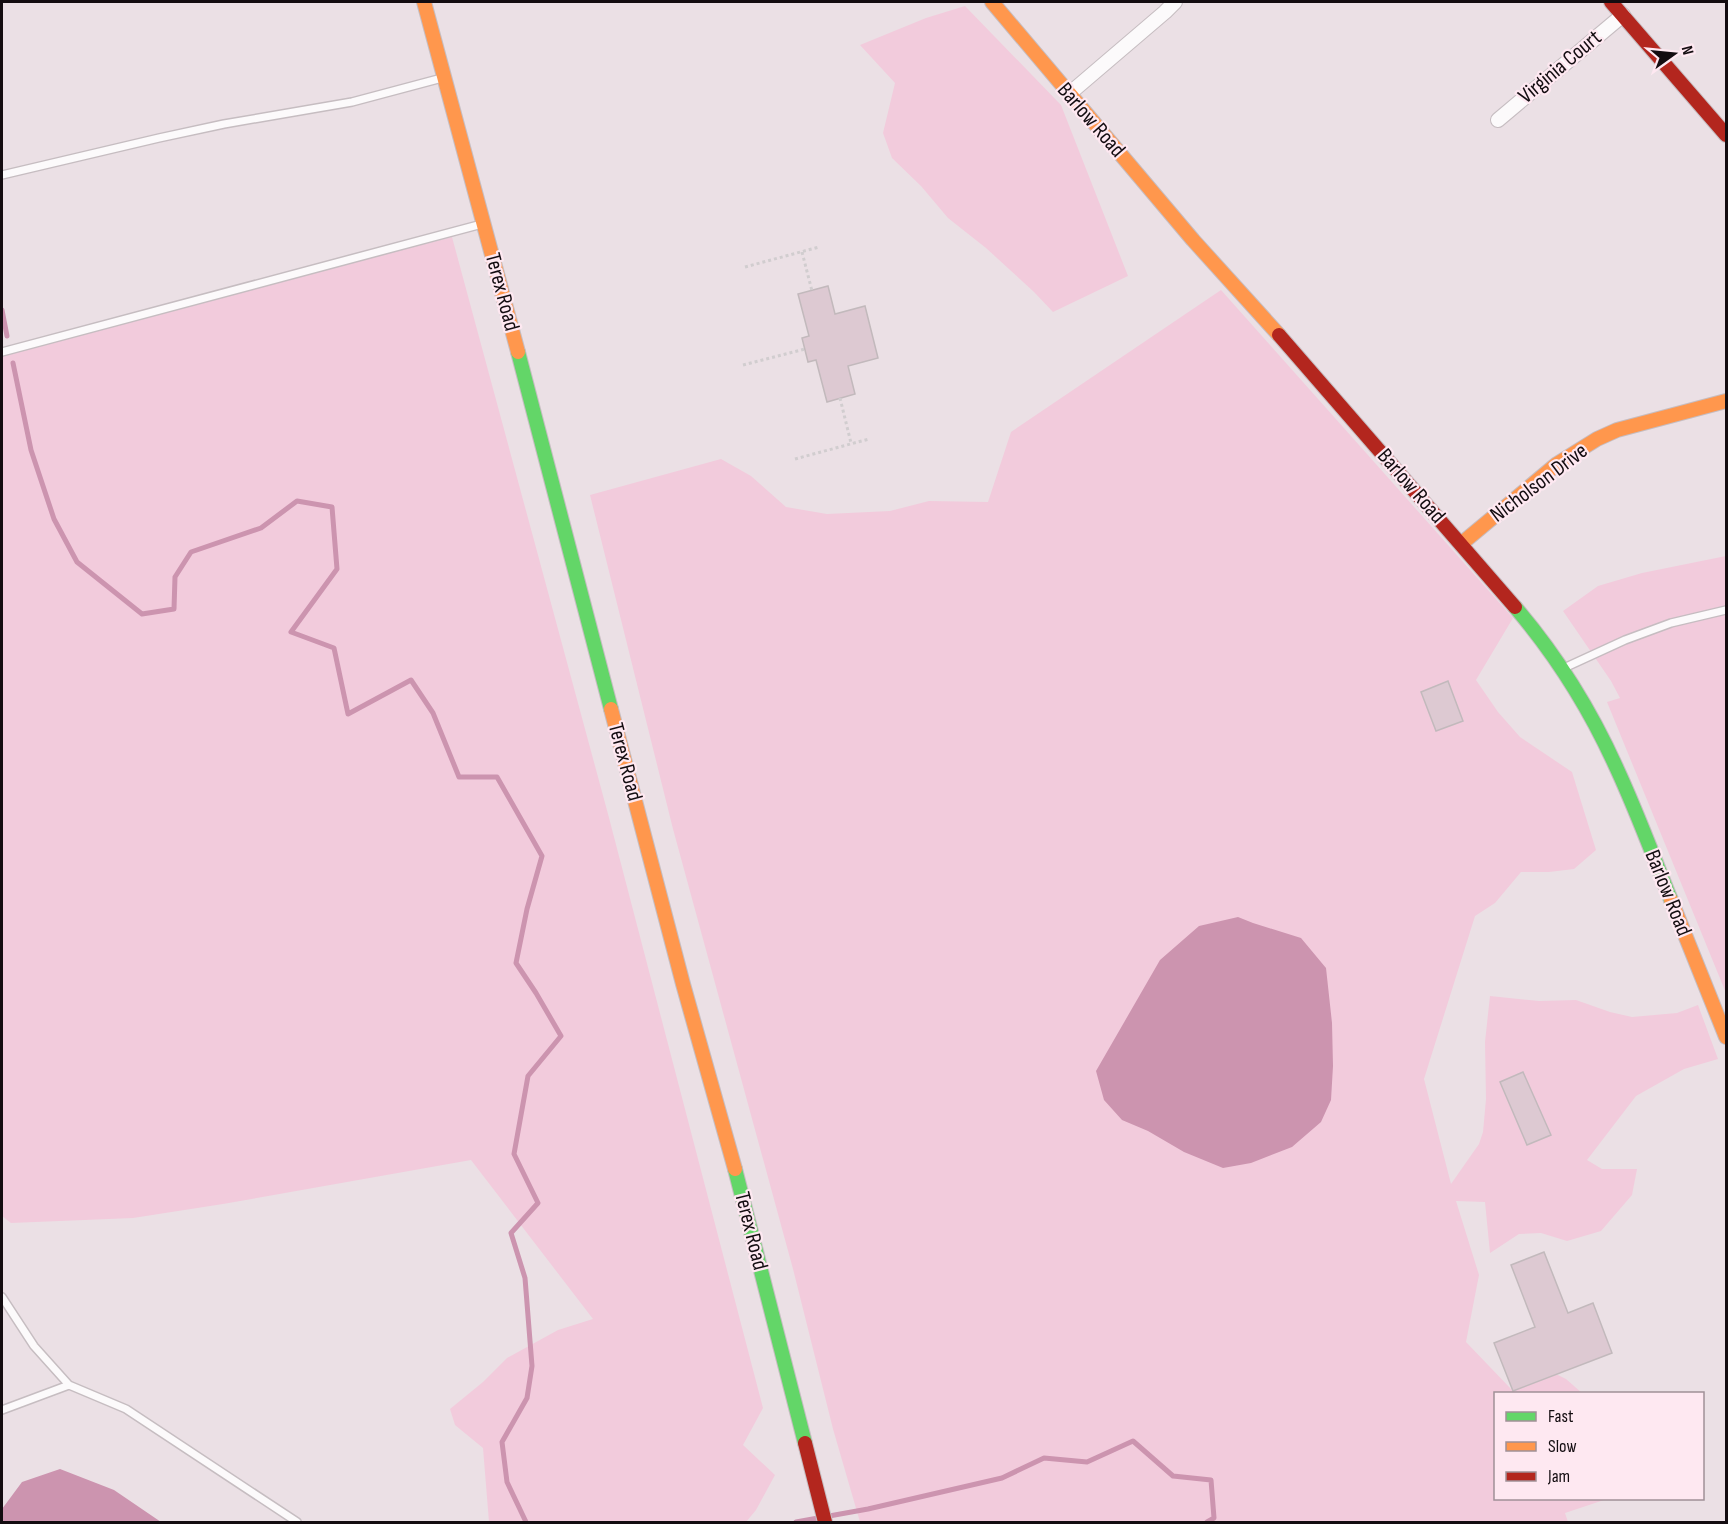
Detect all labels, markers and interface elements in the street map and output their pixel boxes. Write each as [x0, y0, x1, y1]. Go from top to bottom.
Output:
street label: Virginia Court [1513, 24, 1607, 110]
north arrow [1644, 24, 1704, 84]
text: N [1677, 44, 1697, 57]
street label: Barlow Road [1051, 77, 1131, 163]
street label: Terex Road [479, 250, 525, 334]
street label: Nicholson Drive [1485, 438, 1593, 528]
street label: Barlow Road [1371, 443, 1451, 529]
street label: Terex Road [602, 720, 648, 804]
street label: Barlow Road [1639, 846, 1697, 940]
street label: Terex Road [728, 1189, 774, 1273]
legend [1494, 1392, 1704, 1500]
text: Fast [1548, 1406, 1574, 1427]
text: Slow [1548, 1436, 1577, 1457]
text: Jam [1547, 1466, 1570, 1487]

